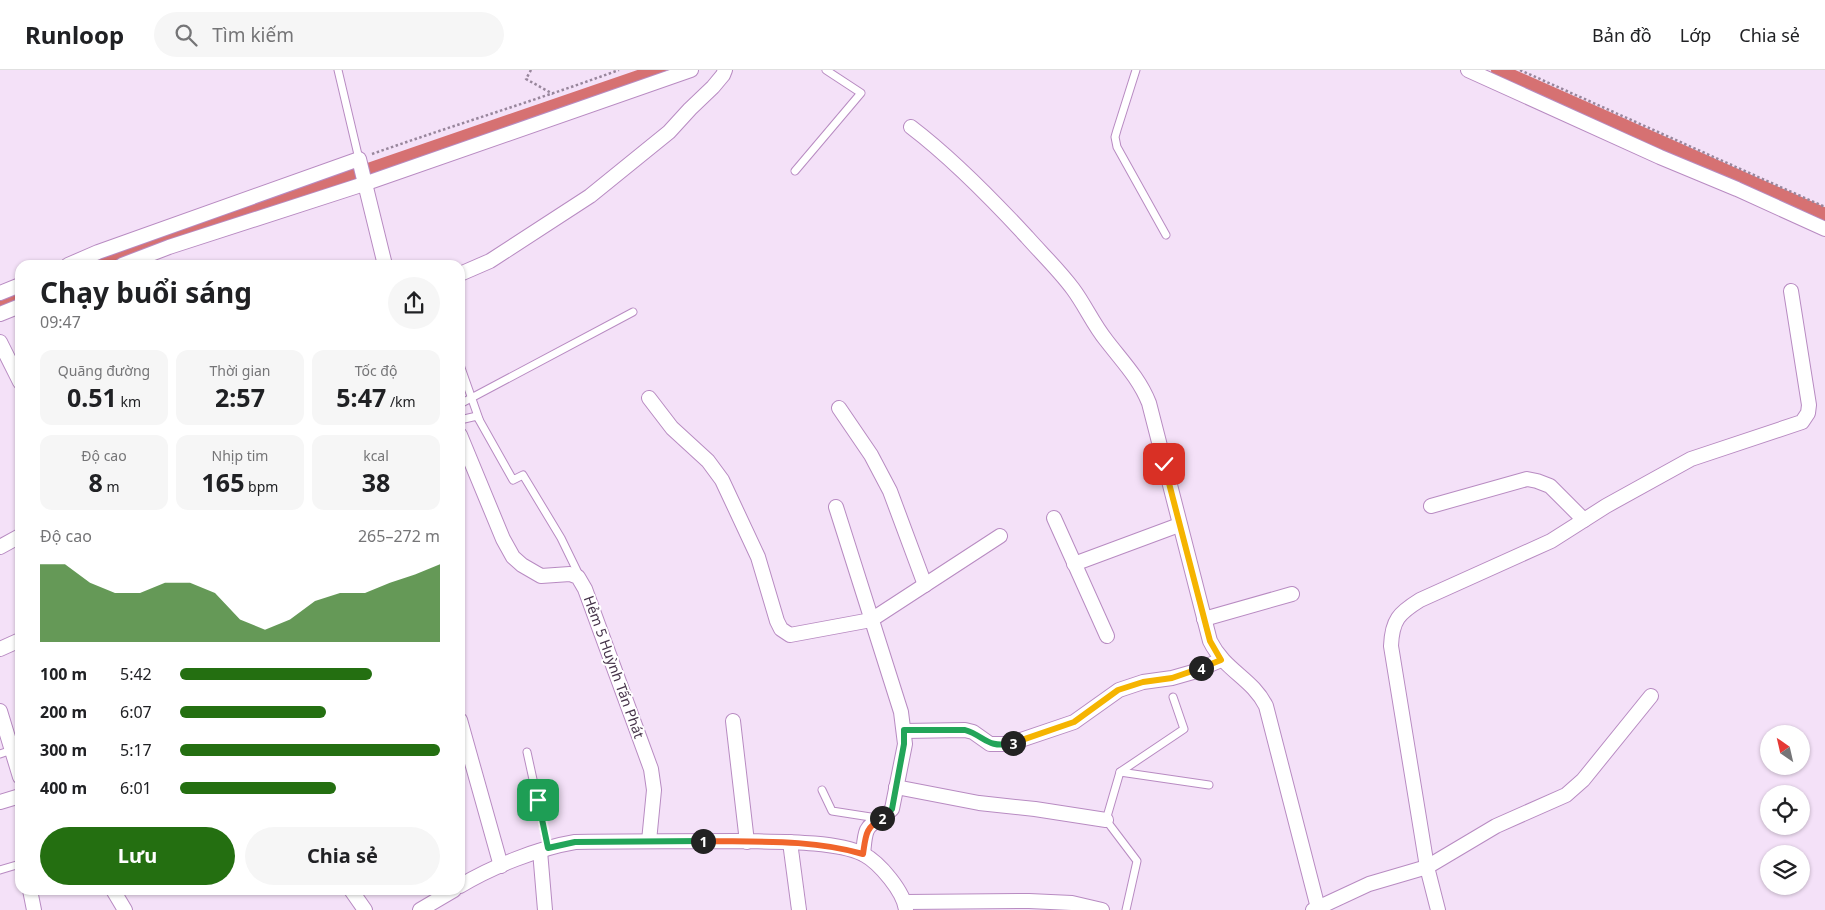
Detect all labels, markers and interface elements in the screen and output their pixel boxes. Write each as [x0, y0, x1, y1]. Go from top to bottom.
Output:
search box [154, 12, 504, 57]
text: Runloop [25, 18, 124, 51]
icon: search [172, 21, 200, 49]
text: Tìm kiếm [212, 22, 294, 48]
text: Bản đồ [1592, 23, 1652, 47]
text: Lớp [1680, 23, 1711, 47]
text: Chia sẻ [1739, 23, 1800, 47]
text: Chạy buổi sáng [40, 273, 252, 311]
button: share [388, 277, 440, 329]
text: 09:47 [40, 311, 81, 333]
text: Quãng đường [58, 361, 150, 380]
text: Thời gian [209, 361, 271, 380]
text: Tốc độ [355, 361, 397, 380]
text: 0.51 [67, 380, 117, 414]
text: 2:57 [215, 380, 265, 414]
text: 5:47 [336, 380, 386, 414]
text: km [117, 392, 141, 411]
text: /km [386, 392, 416, 411]
pin [1143, 443, 1185, 485]
text: Độ cao [81, 446, 127, 465]
text: Nhịp tim [212, 446, 268, 465]
text: kcal [363, 446, 389, 465]
icon: check [1150, 450, 1178, 478]
text: 8 [88, 465, 103, 499]
text: 165 [202, 465, 244, 499]
text: 38 [362, 465, 390, 499]
text: m [103, 477, 120, 496]
text: bpm [244, 477, 278, 496]
text: Độ cao [40, 525, 92, 547]
text: 265–272 m [358, 525, 440, 547]
street label: Hẻm 5 Huỳnh Tấn Phát [580, 593, 649, 741]
pin: 4 [1188, 656, 1214, 680]
text: 4 [1197, 659, 1206, 678]
text: 100 m [40, 663, 87, 685]
text: 5:42 [120, 663, 152, 685]
text: 200 m [40, 701, 87, 723]
text: 6:07 [120, 701, 152, 723]
north arrow [1760, 725, 1810, 775]
map controls [1760, 725, 1810, 895]
pin: 3 [1000, 730, 1026, 756]
text: 3 [1009, 734, 1018, 753]
text: 300 m [40, 739, 87, 761]
text: 5:17 [120, 739, 152, 761]
text: 400 m [40, 777, 87, 799]
text: 6:01 [120, 777, 152, 799]
pin [517, 779, 559, 821]
button: locate [1760, 785, 1810, 835]
icon: arrive [524, 786, 552, 814]
pin: 2 [870, 806, 894, 830]
text: 2 [878, 809, 887, 828]
button: Lưu [40, 827, 235, 885]
button: Chia sẻ [245, 827, 440, 885]
pin: 1 [690, 828, 716, 854]
text: 1 [699, 832, 708, 851]
button: layers [1760, 845, 1810, 895]

